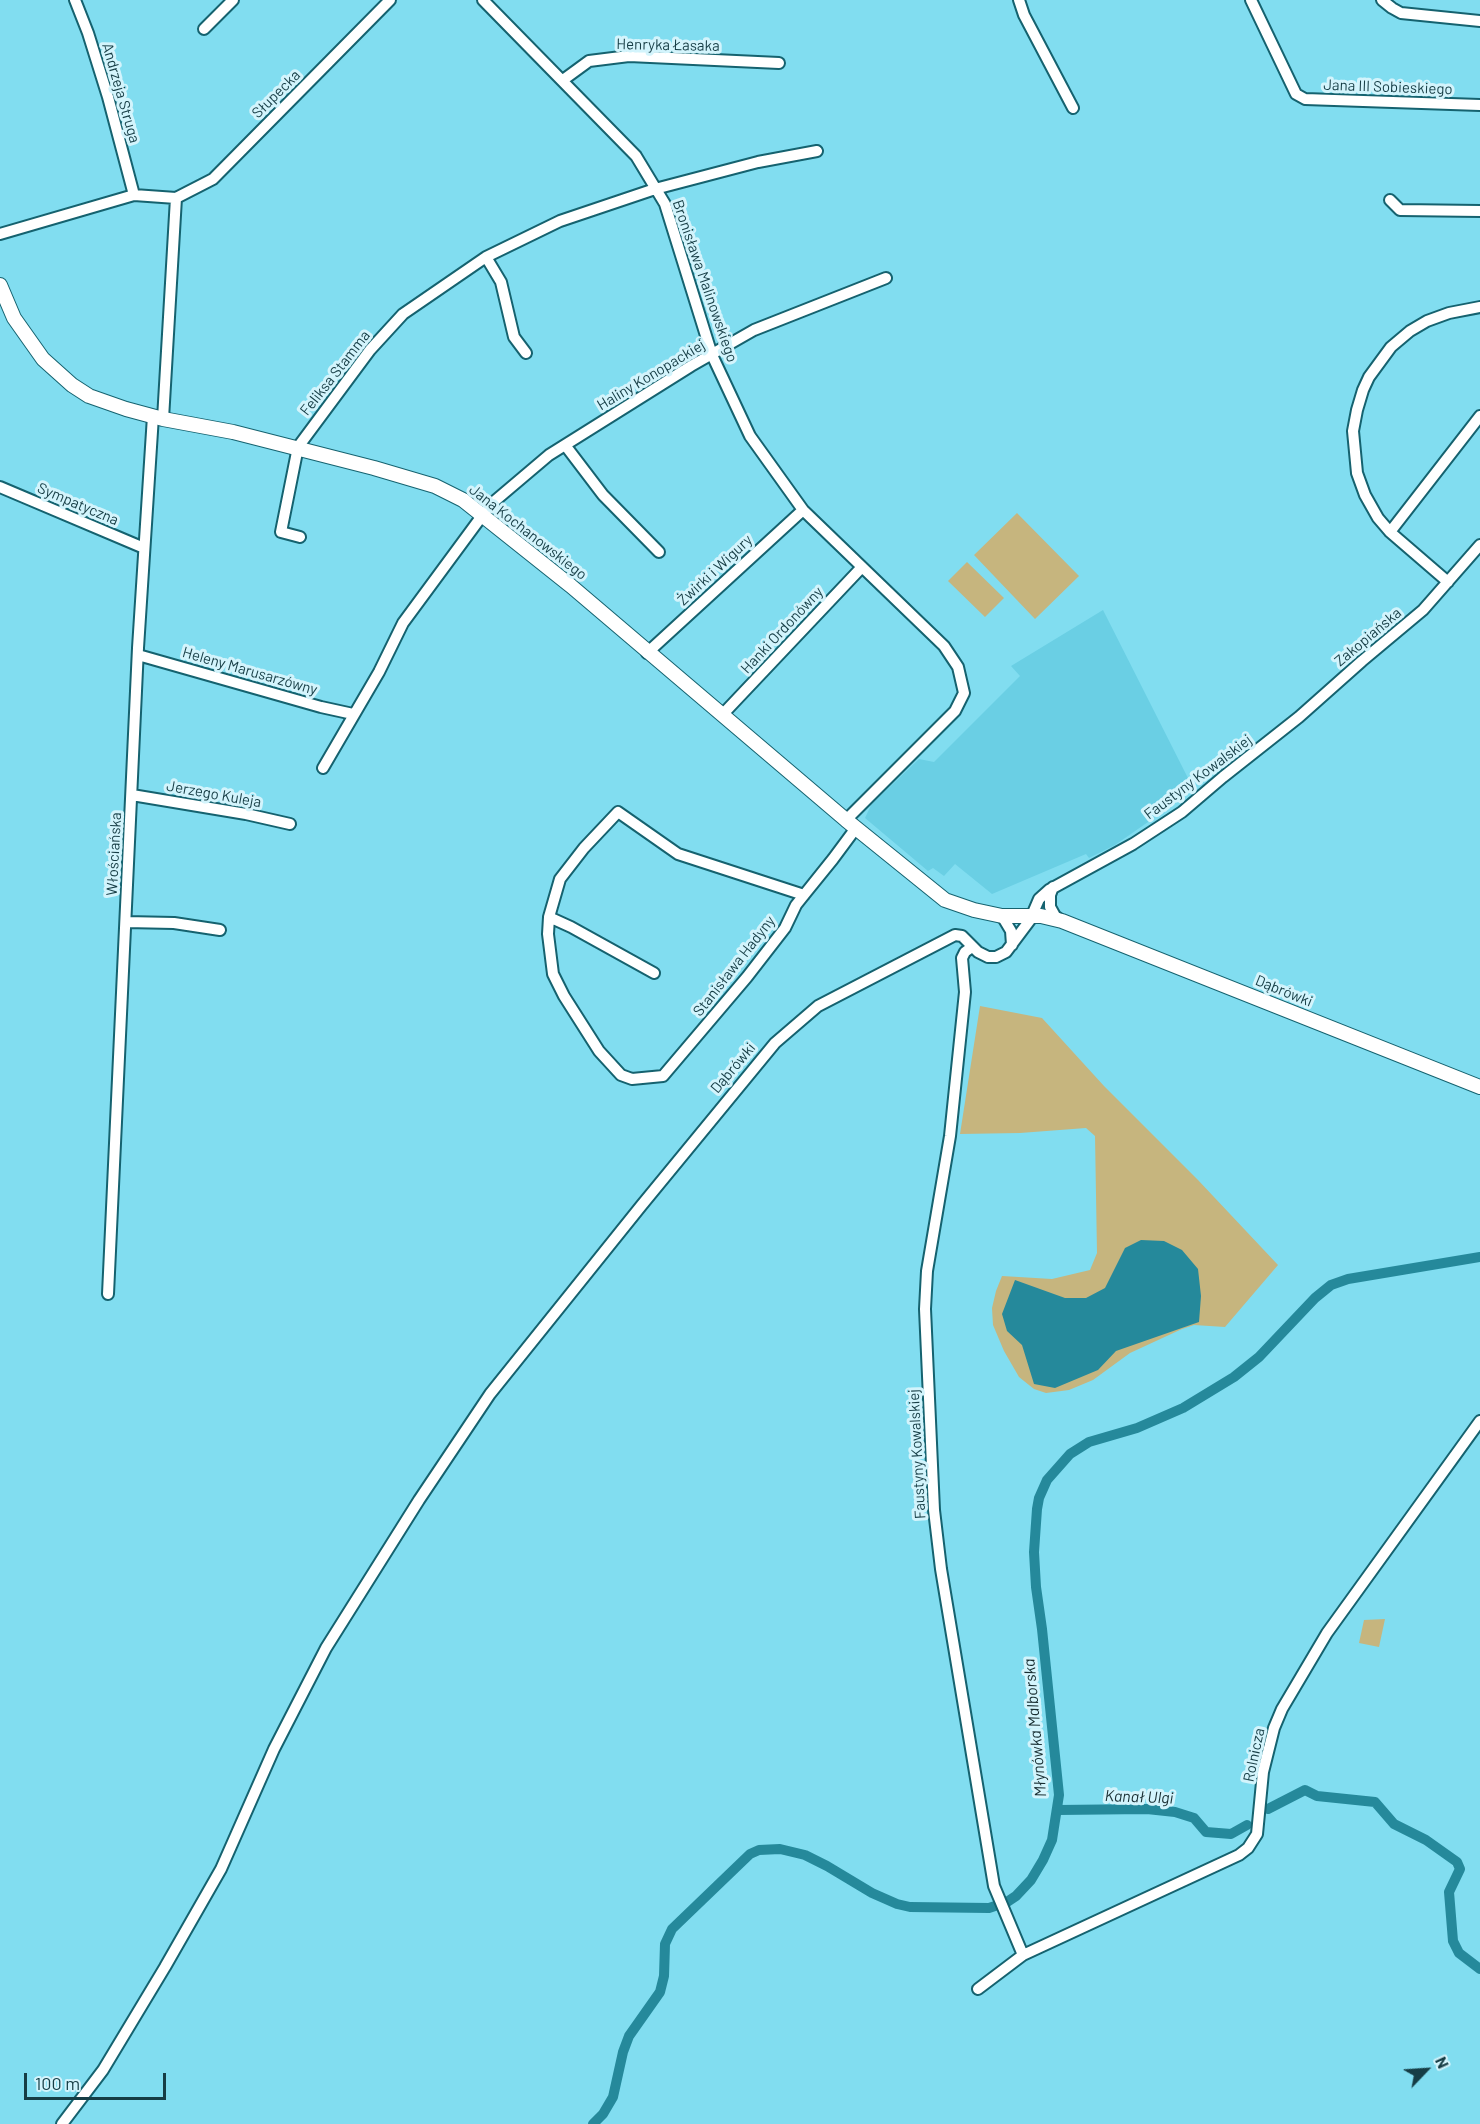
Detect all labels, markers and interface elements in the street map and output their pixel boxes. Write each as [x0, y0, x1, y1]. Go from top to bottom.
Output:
street label: Henryka Łasaka [616, 35, 720, 55]
street label: Andrzeja Struga [98, 41, 144, 145]
street label: Słupecka [248, 66, 304, 122]
street label: Jana III Sobieskiego [1323, 76, 1453, 98]
street label: Bronisława Malinowskiego [669, 197, 741, 365]
street label: Feliksa Stamma [296, 327, 374, 419]
street label: Haliny Konopackiej [594, 336, 708, 414]
street label: Sympatyczna [35, 479, 121, 529]
street label: Jana Kochanowskiego [465, 480, 591, 584]
street label: Żwirki i Wigury [674, 531, 756, 609]
street label: Hanki Ordonówny [737, 583, 827, 677]
street label: Zakopiańska [1331, 604, 1405, 670]
street label: Heleny Marusarzówny [180, 643, 320, 699]
street label: Faustyny Kowalskiej [1141, 731, 1255, 823]
street label: Jerzego Kuleja [165, 777, 263, 811]
street label: Włościańska [103, 812, 125, 896]
street label: Stanisława Hadyny [689, 912, 779, 1020]
street label: Dąbrówki [1253, 971, 1315, 1011]
street label: Dąbrówki [707, 1039, 759, 1097]
street label: Faustyny Kowalskiej [905, 1389, 929, 1519]
water label: Młynówka Malborska [1019, 1658, 1051, 1798]
street label: Rolnicza [1239, 1726, 1269, 1784]
water label: Kanał Ulgi [1104, 1786, 1174, 1808]
north arrow [1396, 2040, 1456, 2100]
text: N [1432, 2053, 1454, 2071]
scale bar [27, 2061, 170, 2099]
text: 100 m [35, 2072, 80, 2094]

